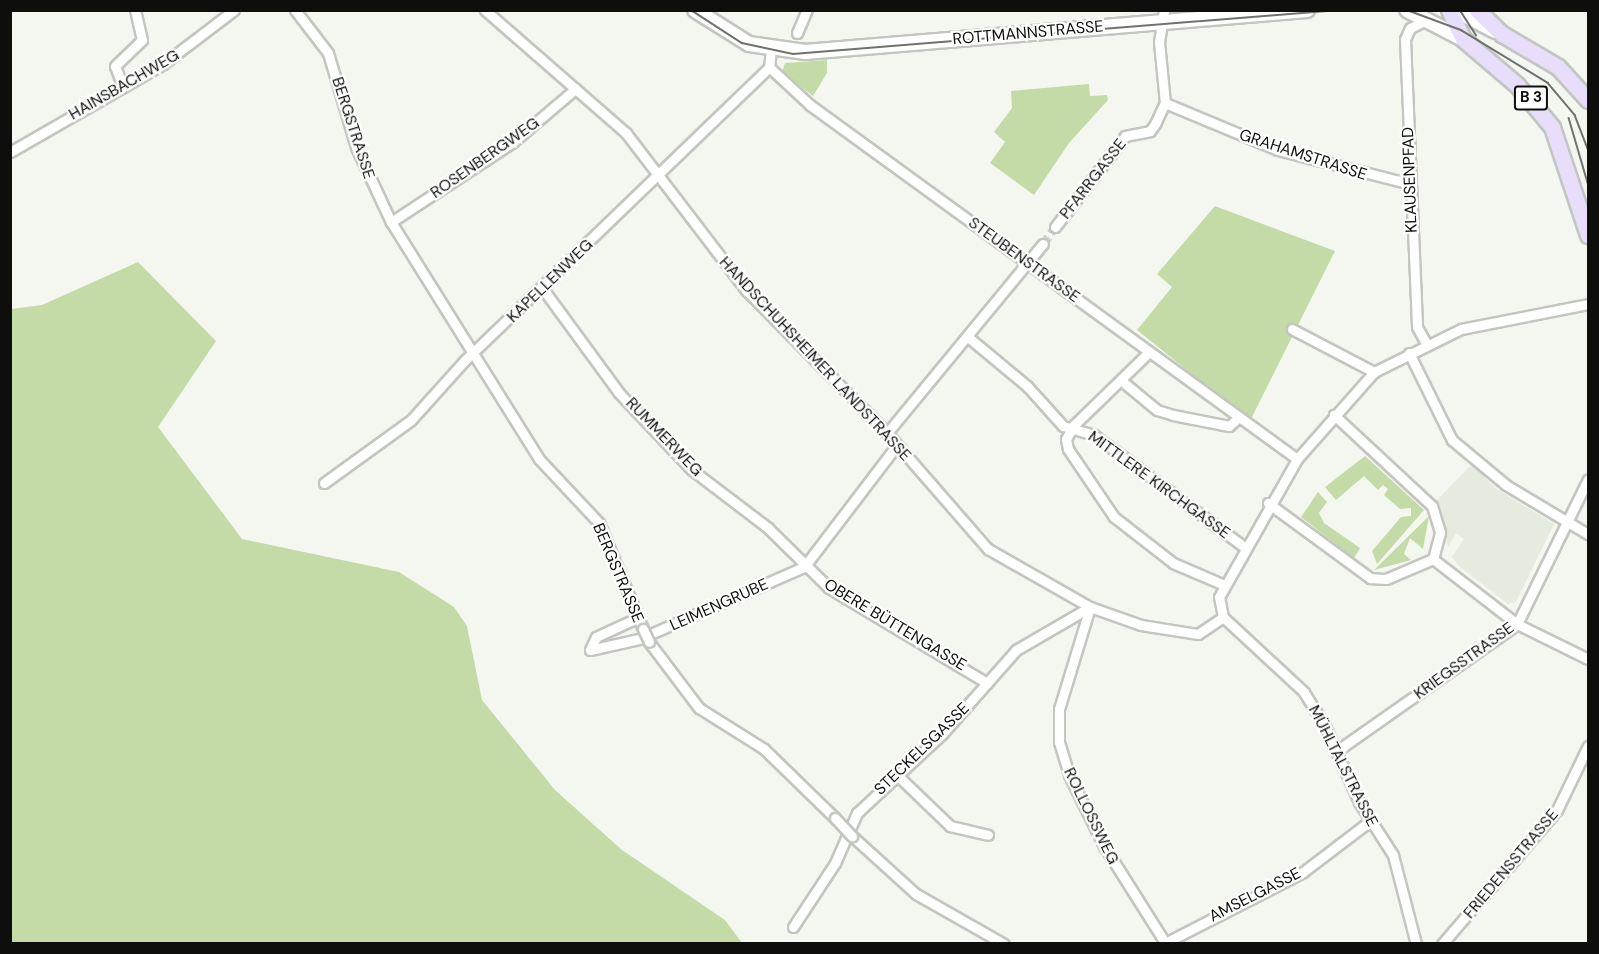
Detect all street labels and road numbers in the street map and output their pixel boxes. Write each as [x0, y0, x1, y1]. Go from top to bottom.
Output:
street label: ROTTMANNSTRASSE [952, 17, 1104, 49]
street label: HAINSBACHWEG [65, 46, 183, 124]
street label: BERGSTRASSE [327, 75, 379, 181]
road number: B 3 [1513, 86, 1549, 110]
street label: ROSENBERGWEG [427, 113, 543, 203]
street label: GRAHAMSTRASSE [1237, 125, 1369, 185]
street label: KLAUSENPFAD [1399, 127, 1421, 233]
street label: PFARRGASSE [1056, 135, 1130, 223]
street label: STEUBENSTRASSE [965, 213, 1083, 307]
street label: KAPELLENWEG [503, 235, 597, 327]
street label: HANDSCHUHSHEIMER LANDSTRASSE [715, 253, 915, 465]
street label: RUMMERWEG [622, 394, 706, 480]
street label: MITTLERE KIRCHGASSE [1084, 427, 1234, 543]
street label: BERGSTRASSE [588, 520, 648, 626]
street label: LEIMENGRUBE [667, 575, 771, 635]
street label: OBERE BÜTTENGASSE [820, 575, 970, 675]
street label: KRIEGSSTRASSE [1410, 618, 1518, 704]
street label: STECKELSGASSE [871, 699, 973, 799]
street label: MÜHLTALSTRASSE [1304, 702, 1382, 830]
street label: ROLLOSSWEG [1059, 765, 1123, 867]
street label: FRIEDENSSTRASSE [1460, 805, 1562, 923]
street label: AMSELGASSE [1206, 864, 1304, 926]

